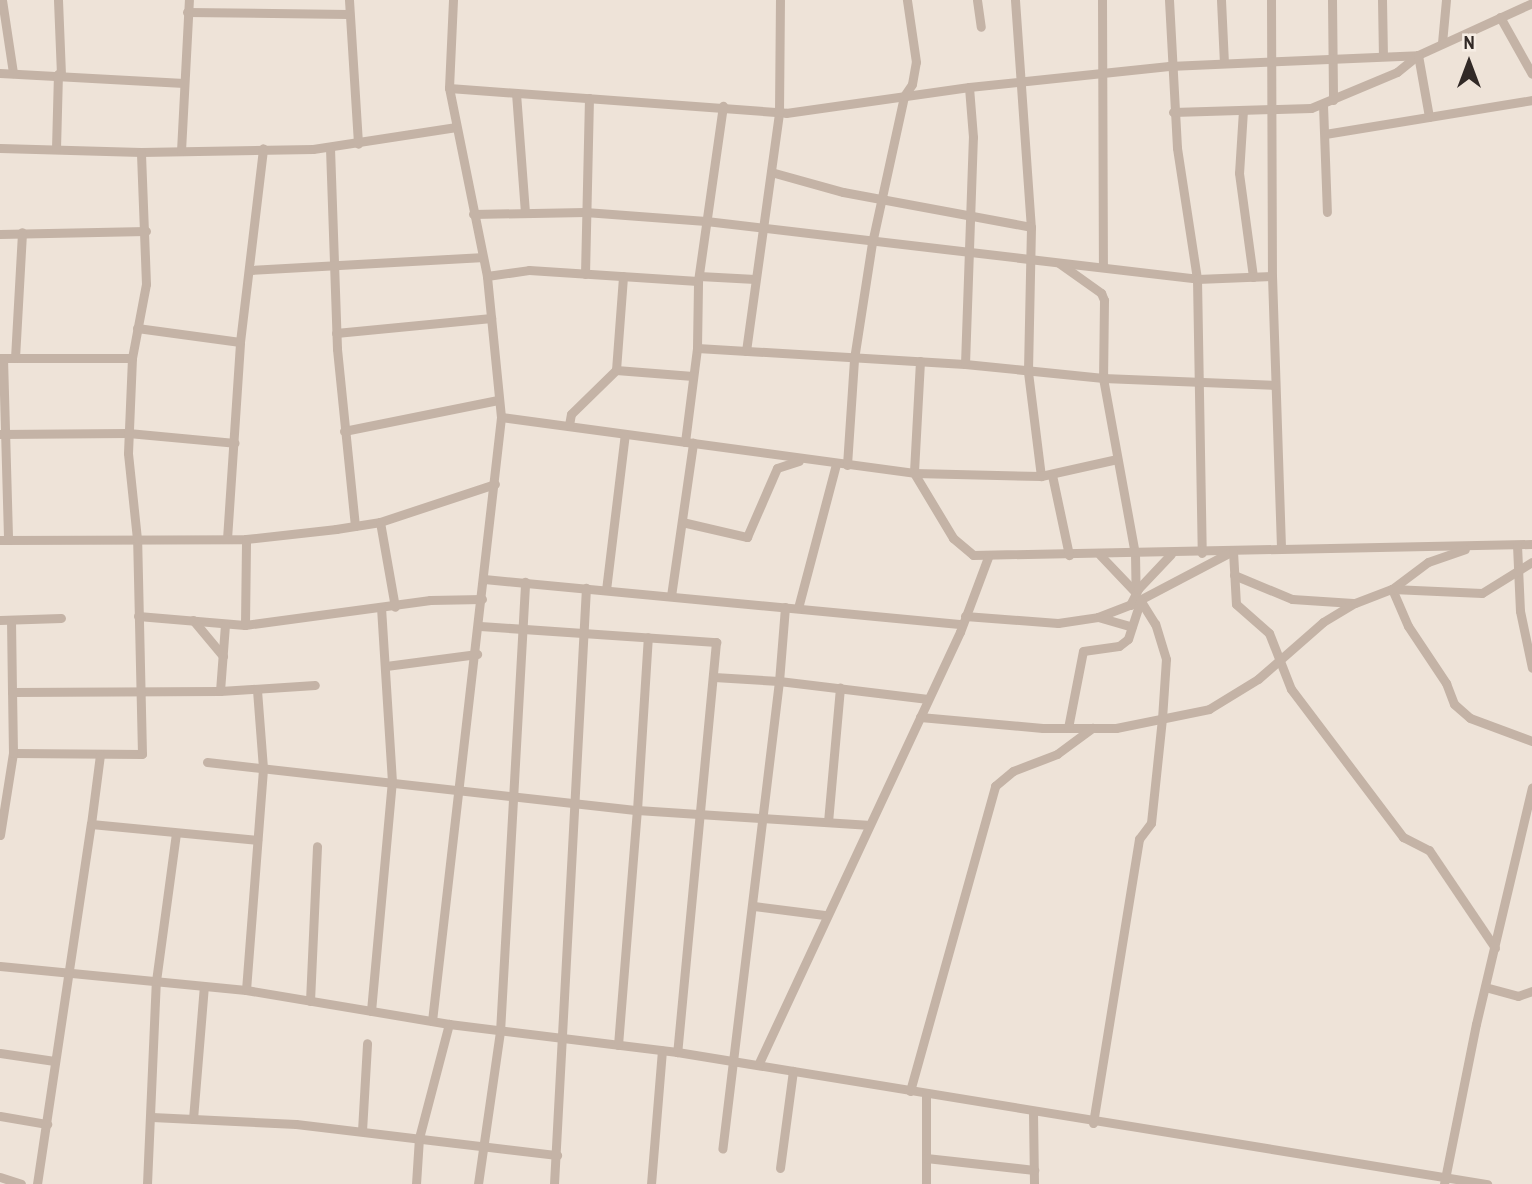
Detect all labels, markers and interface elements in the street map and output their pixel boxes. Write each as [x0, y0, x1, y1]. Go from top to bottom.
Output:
north arrow [1434, 28, 1504, 98]
text: N [1463, 29, 1475, 55]

